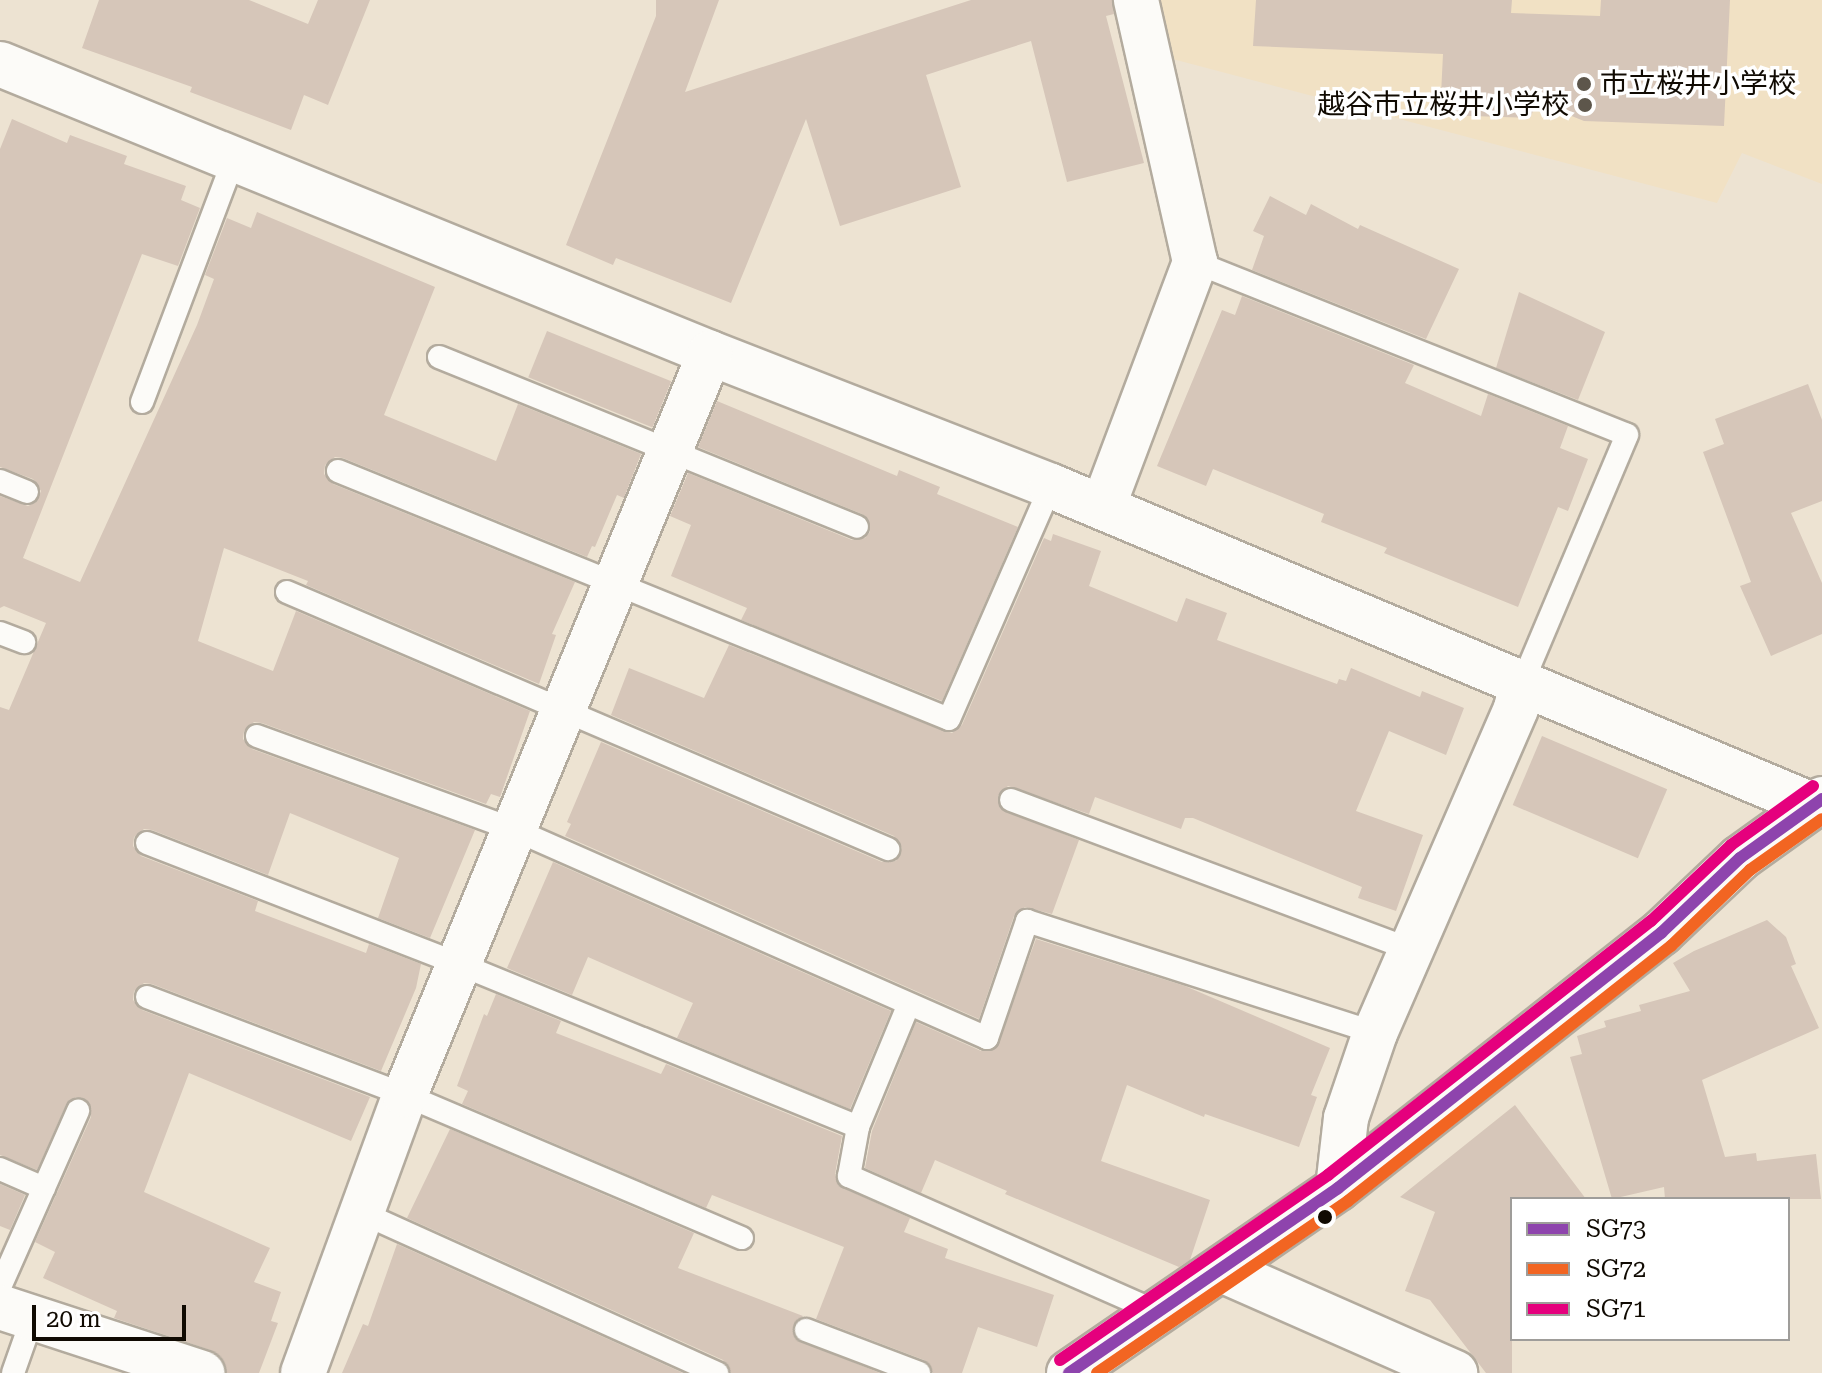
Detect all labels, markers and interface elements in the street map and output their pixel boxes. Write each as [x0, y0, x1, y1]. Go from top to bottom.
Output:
place label: 市立桜井小学校 [1600, 67, 1796, 101]
marker: 市立桜井小学校 [1575, 75, 1593, 93]
place label: 越谷市立桜井小学校 [1317, 88, 1569, 122]
marker: 越谷市立桜井小学校 [1576, 96, 1594, 114]
legend [1510, 1197, 1790, 1341]
unlabelled marker [1317, 1209, 1333, 1225]
text: SG73 [1586, 1215, 1646, 1243]
text: SG72 [1586, 1255, 1646, 1283]
scale bar [36, 1289, 190, 1339]
text: SG71 [1586, 1295, 1646, 1323]
text: 20 m [46, 1305, 101, 1333]

